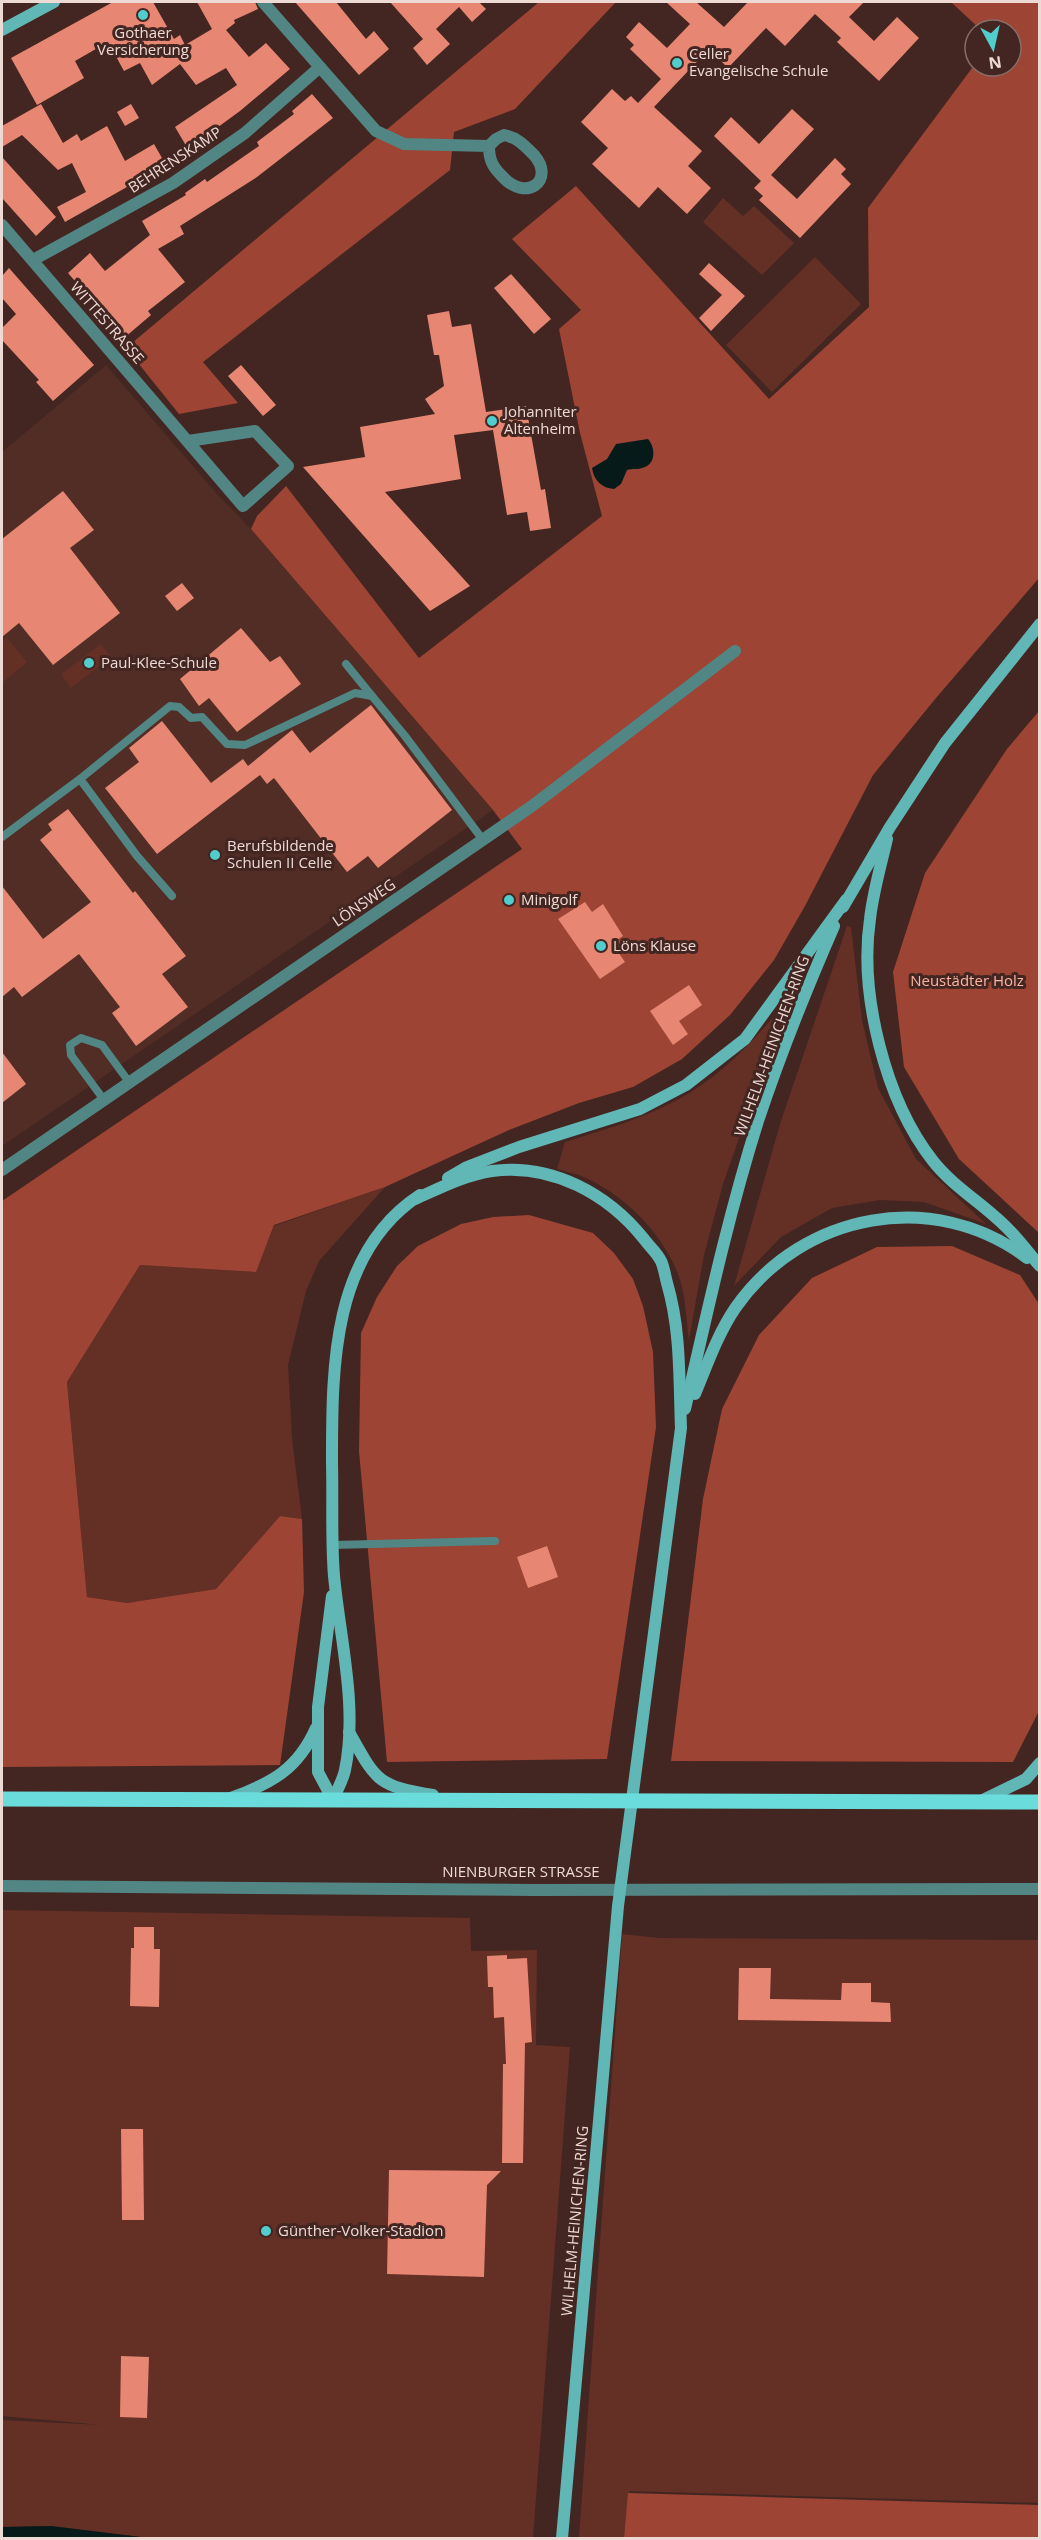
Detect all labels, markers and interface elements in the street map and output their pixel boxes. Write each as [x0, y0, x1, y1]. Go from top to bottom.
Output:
marker: Gothaer Versicherung [136, 8, 150, 22]
north arrow [963, 18, 1023, 78]
place label: Gothaer Versicherung [97, 22, 189, 59]
place label: Celler Evangelische Schule [689, 43, 828, 80]
text: N [987, 51, 1003, 75]
marker: Celler Evangelische Schule [670, 56, 684, 70]
street label: BEHRENSKAMP [124, 122, 225, 197]
street label: WITTESTRASSE [66, 277, 149, 368]
place label: Johanniter Altenheim [502, 401, 577, 438]
marker: Johanniter Altenheim [485, 414, 499, 428]
place label: Paul-Klee-Schule [101, 652, 217, 672]
marker: Paul-Klee-Schule [82, 656, 96, 670]
place label: Berufsbildende Schulen II Celle [227, 835, 334, 872]
marker: Berufsbildende Schulen II Celle [208, 848, 222, 862]
street label: LÖNSWEG [328, 874, 399, 931]
place label: Minigolf [521, 889, 578, 909]
marker: Minigolf [502, 893, 516, 907]
place label: Löns Klause [613, 935, 696, 955]
marker: Löns Klause [594, 939, 608, 953]
street label: WILHELM-HEINICHEN-RING [729, 952, 813, 1139]
park label: Neustädter Holz [910, 970, 1024, 990]
street label: NIENBURGER STRASSE [442, 1861, 600, 1881]
street label: WILHELM-HEINICHEN-RING [556, 2125, 592, 2317]
place label: Günther-Volker-Stadion [278, 2220, 443, 2240]
marker: Günther-Volker-Stadion [259, 2224, 273, 2238]

